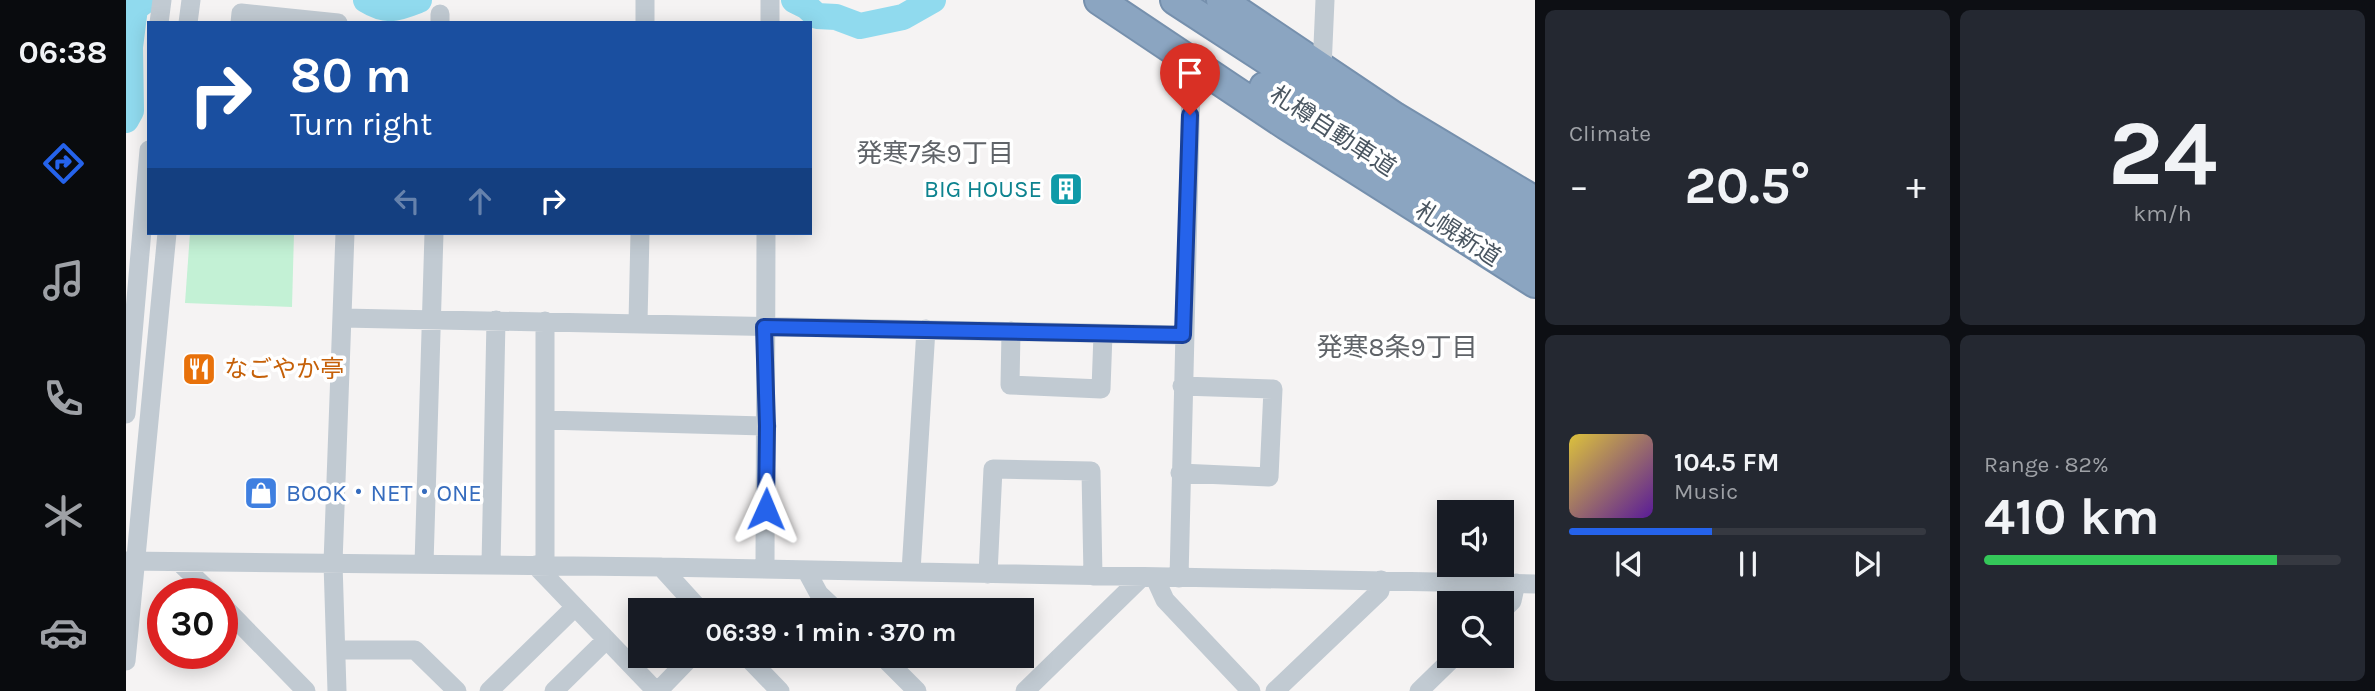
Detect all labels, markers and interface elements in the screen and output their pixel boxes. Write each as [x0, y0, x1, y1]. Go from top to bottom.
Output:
text: 06:38 [19, 34, 107, 71]
pin [1160, 43, 1220, 115]
text: 80 m [290, 47, 412, 104]
icon: right [175, 49, 266, 140]
icon: arrive [1171, 54, 1209, 92]
street label: 札樽自動車道 [1265, 80, 1401, 182]
text: 24 [2108, 101, 2217, 207]
text: Turn right [290, 106, 432, 143]
text: Climate [1569, 120, 1651, 147]
district label: 発寒7条9丁目 [856, 138, 1014, 169]
icon: directions [39, 139, 88, 188]
text: 20.5° [1685, 155, 1811, 216]
text: − [1569, 164, 1589, 209]
text: + [1906, 164, 1926, 209]
building icon: BIG HOUSE [1047, 170, 1085, 208]
place label: BIG HOUSE [924, 175, 1042, 203]
icon: left [388, 182, 426, 220]
icon: ahead [461, 182, 499, 220]
icon: right [534, 182, 572, 220]
street label: 札幌新道 [1410, 196, 1506, 272]
text: km/h [2133, 200, 2192, 227]
icon: music [39, 256, 88, 305]
district label: 発寒8条9丁目 [1316, 332, 1478, 363]
restaurant icon: なごやか亭 [180, 350, 218, 388]
place label: なごやか亭 [224, 355, 344, 383]
icon: phone [39, 374, 88, 423]
text: 104.5 FM [1674, 447, 1779, 478]
text: Range · 82% [1984, 451, 2109, 478]
position arrow [729, 472, 803, 546]
shop icon: BOOK・NET・ONE [242, 474, 280, 512]
text: Music [1674, 478, 1738, 505]
place label: BOOK・NET・ONE [286, 479, 482, 507]
text: 410 km [1984, 486, 2160, 547]
icon: climate [39, 491, 88, 540]
map controls [1437, 500, 1514, 668]
button: sound [1437, 500, 1514, 577]
icon: previous [1610, 545, 1648, 583]
icon: pause [1729, 545, 1767, 583]
icon: next [1848, 545, 1886, 583]
speed limit sign: 30 [147, 578, 238, 669]
button: search [1437, 591, 1514, 668]
icon: car [39, 608, 88, 657]
text: 06:39 · 1 min · 370 m [706, 617, 956, 648]

